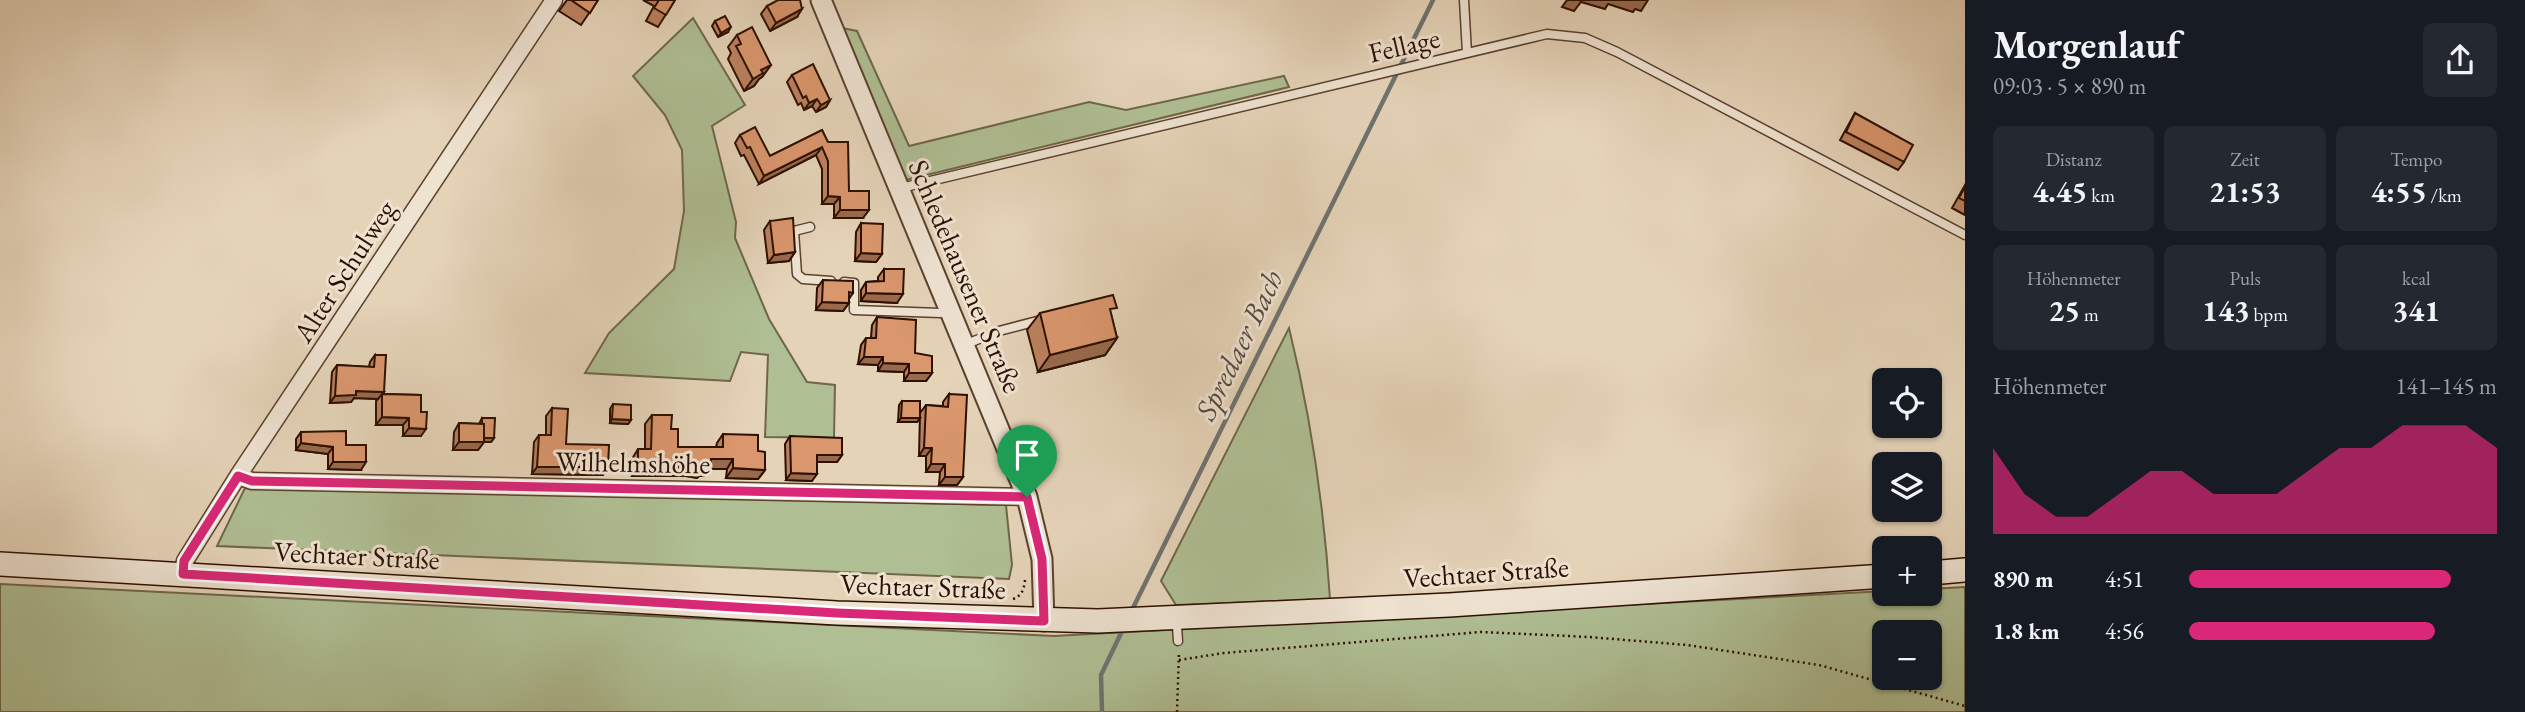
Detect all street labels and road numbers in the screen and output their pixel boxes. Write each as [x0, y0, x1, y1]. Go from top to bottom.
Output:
street label: Fellage [1365, 19, 1443, 71]
street label: Schledehausener Straße [901, 154, 1031, 398]
street label: Alter Schulweg [284, 192, 404, 350]
street label: Wilhelmshöhe [555, 443, 711, 481]
street label: Vechtaer Straße [273, 533, 441, 577]
street label: Vechtaer Straße [1402, 548, 1570, 596]
street label: Vechtaer Straße [840, 565, 1006, 607]

